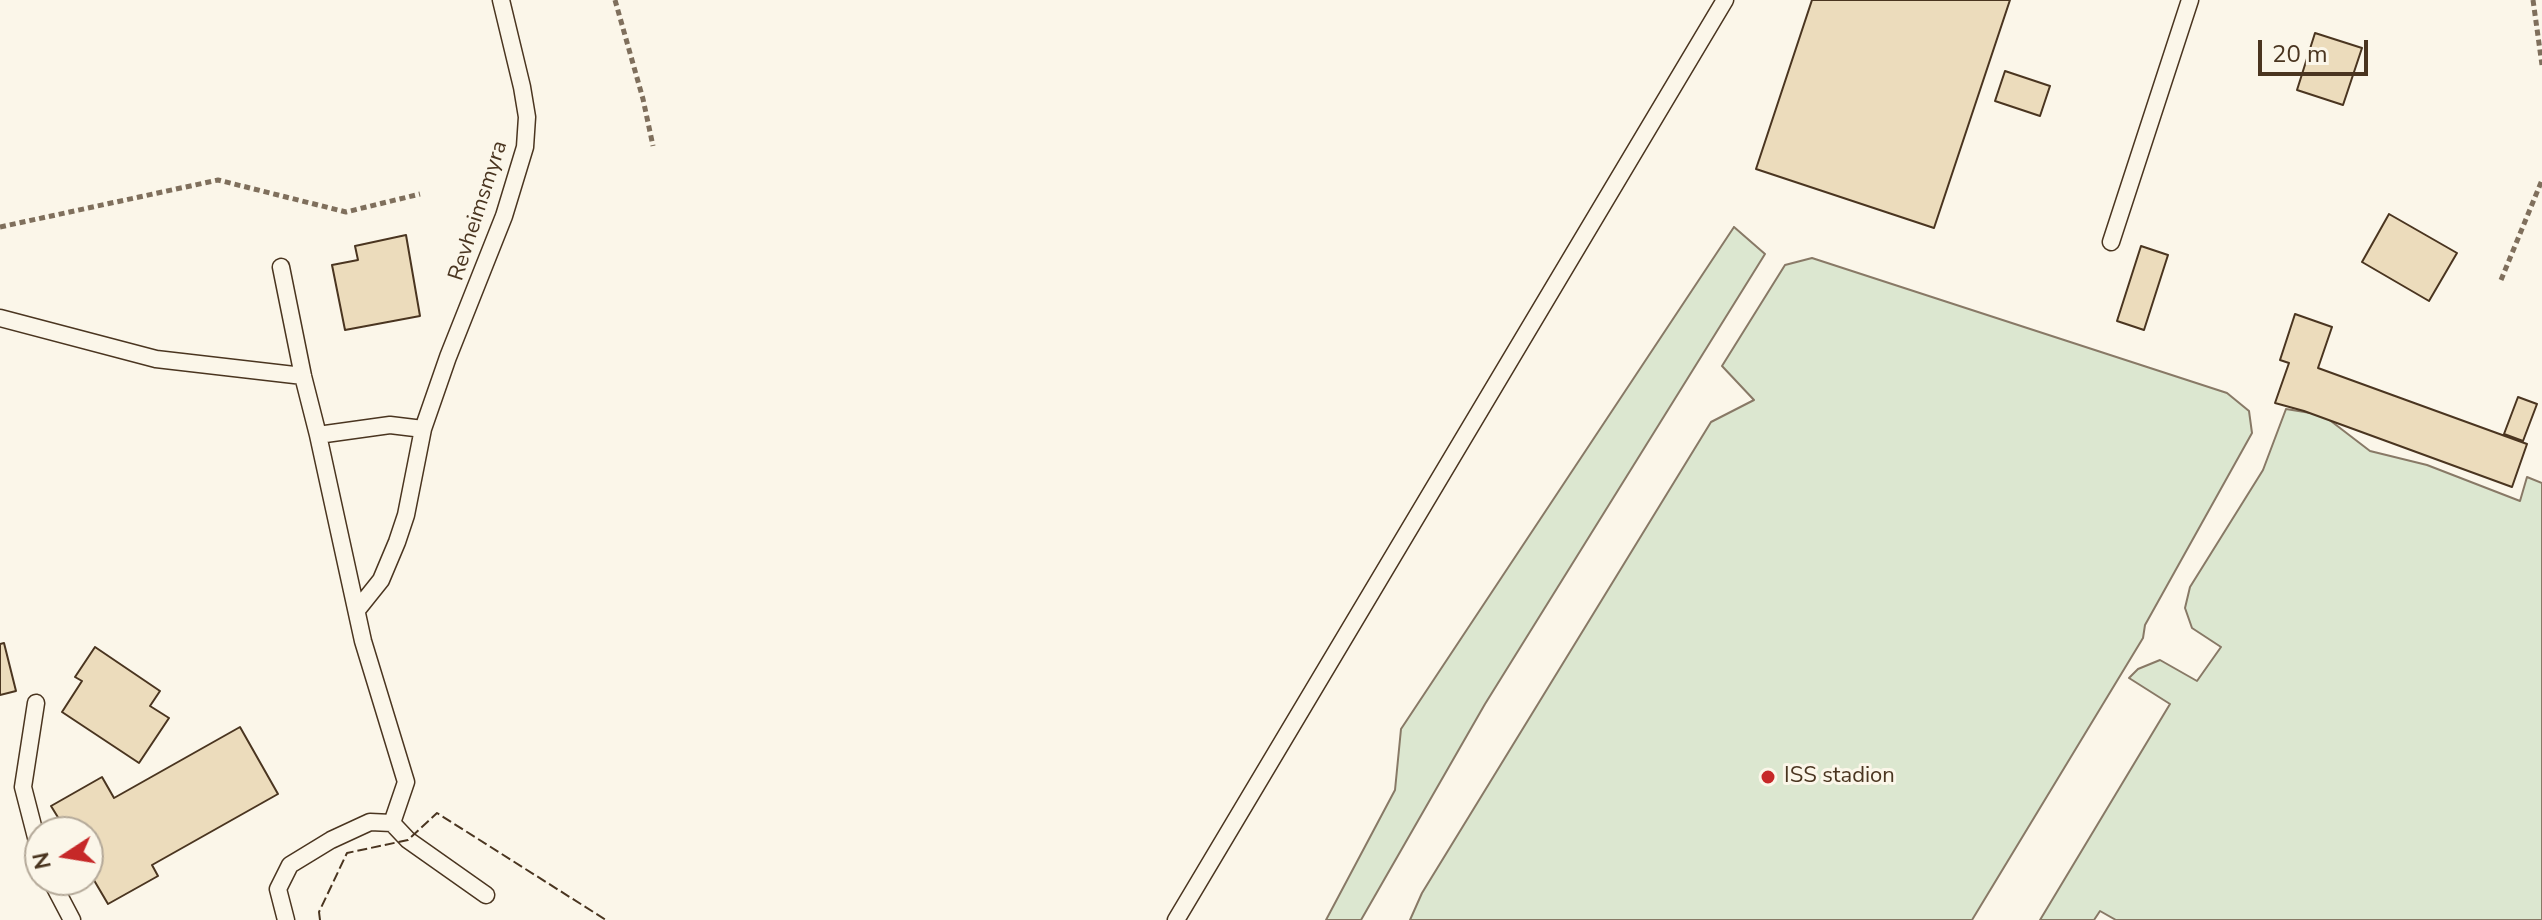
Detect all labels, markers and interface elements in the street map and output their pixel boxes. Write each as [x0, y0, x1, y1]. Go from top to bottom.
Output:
scale bar [2262, 24, 2372, 74]
text: 20 m [2272, 38, 2328, 70]
street label: Revheimsmyra [444, 138, 514, 284]
place label: ISS stadion [1784, 764, 1895, 790]
marker: ISS stadion [1759, 768, 1777, 786]
north arrow [24, 816, 104, 896]
text: N [26, 849, 59, 872]

